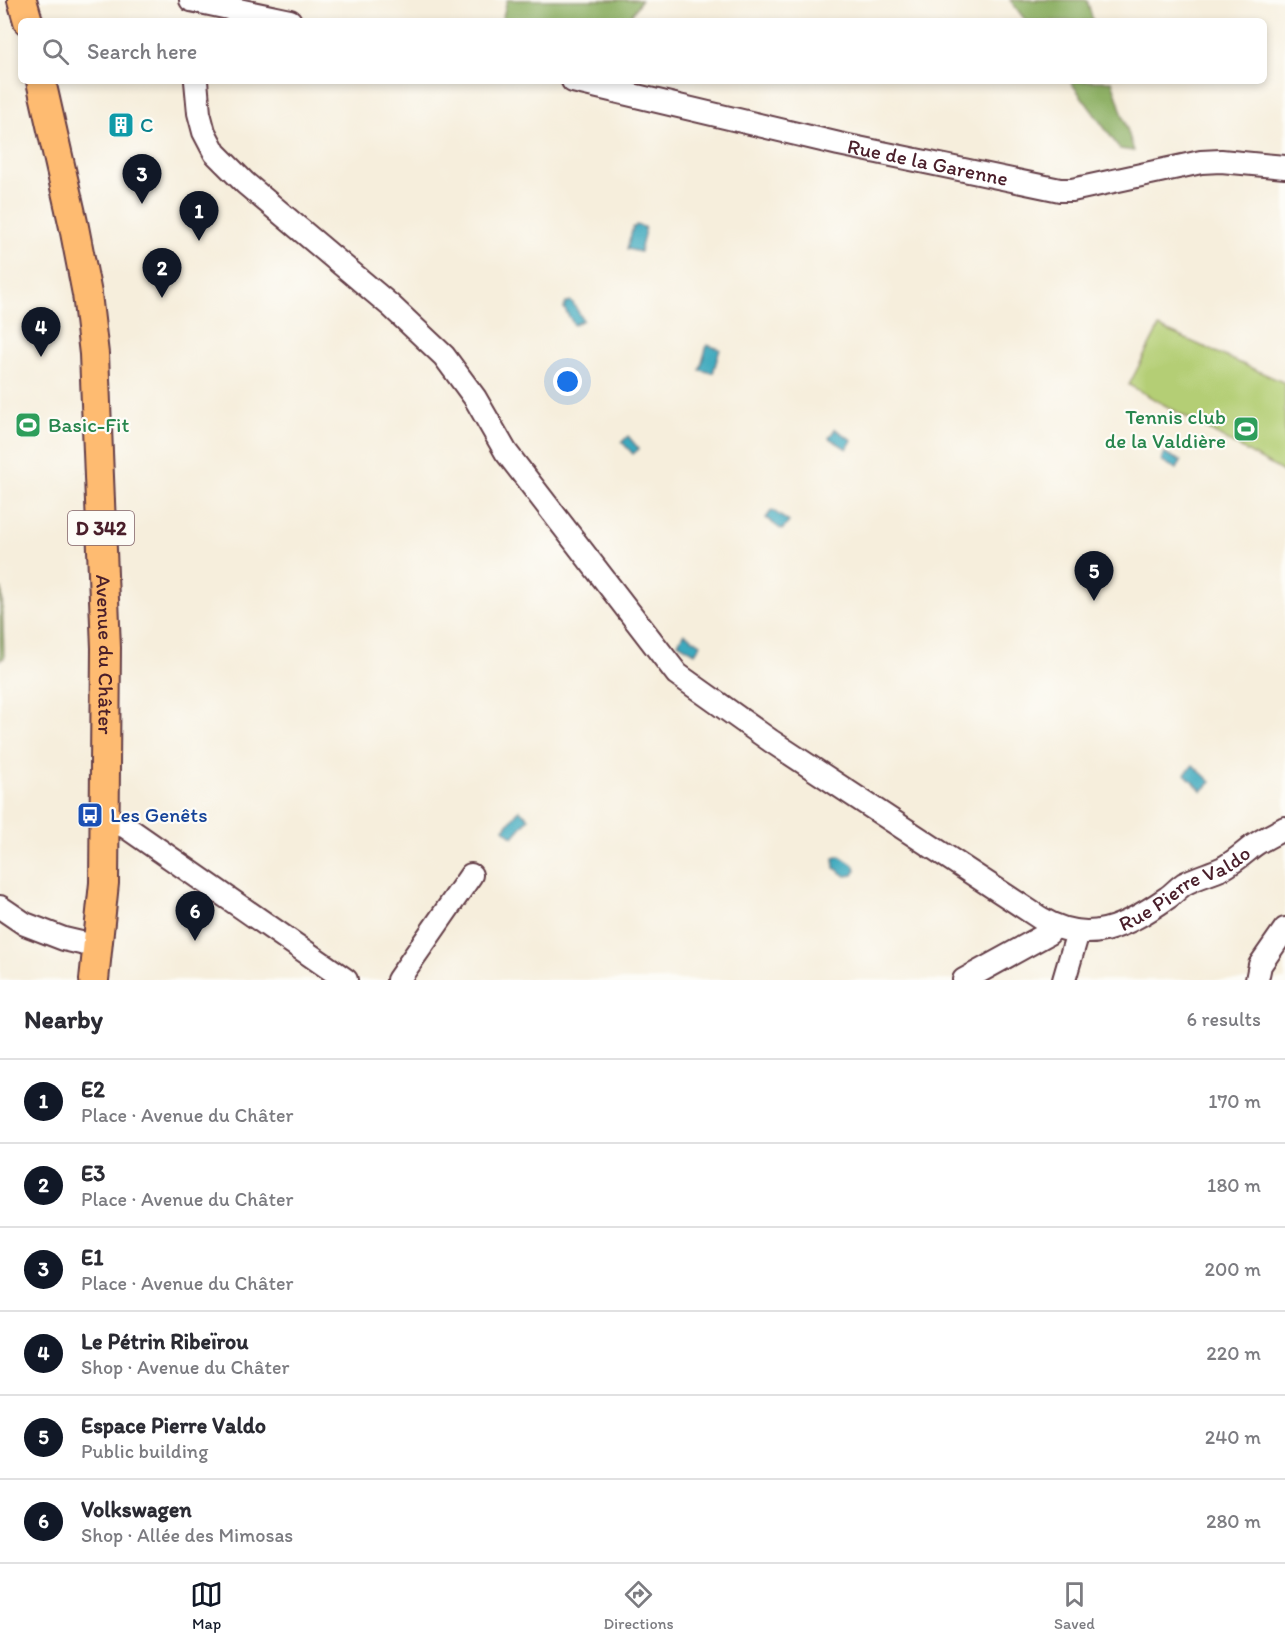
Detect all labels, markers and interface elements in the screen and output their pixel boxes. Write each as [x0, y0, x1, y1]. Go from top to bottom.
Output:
search box [18, 18, 1267, 84]
icon: search [39, 35, 72, 68]
text: Search here [87, 38, 197, 65]
building icon: C [106, 110, 136, 140]
place label: C [140, 112, 154, 137]
street label: Rue de la Garenne [845, 133, 1010, 191]
pin: 3 [122, 154, 162, 204]
pin: 1 [180, 192, 218, 241]
pin: 2 [142, 248, 182, 298]
pin: 4 [22, 308, 60, 357]
your location [553, 367, 582, 396]
place label: Tennis club de la Valdière [1105, 404, 1226, 453]
sports icon: Basic-Fit [13, 410, 43, 440]
place label: Basic-Fit [48, 412, 129, 437]
sports icon: Tennis club de la Valdière [1231, 414, 1261, 444]
road number: D 342 [68, 511, 134, 545]
pin: 5 [1074, 552, 1114, 601]
street label: Avenue du Châter [91, 574, 119, 735]
bus stop icon: Les Genêts [75, 800, 105, 830]
place label: Les Genêts [110, 802, 208, 827]
street label: Rue Pierre Valdo [1115, 840, 1255, 936]
pin: 6 [176, 892, 214, 941]
text: Nearby [24, 1003, 103, 1035]
text: 6 results [1187, 1007, 1261, 1031]
text: E2 [81, 1076, 105, 1103]
text: 1 [39, 1089, 48, 1113]
text: 170 m [1208, 1089, 1261, 1113]
text: Place · Avenue du Châter [81, 1103, 293, 1127]
text: E3 [81, 1160, 105, 1187]
text: 2 [38, 1173, 49, 1197]
text: 180 m [1207, 1173, 1261, 1197]
text: Place · Avenue du Châter [81, 1187, 293, 1211]
text: E1 [81, 1244, 103, 1271]
text: 3 [38, 1257, 49, 1281]
text: 200 m [1205, 1257, 1261, 1281]
text: Place · Avenue du Châter [81, 1271, 293, 1295]
text: Le Pétrin Ribeïrou [81, 1328, 248, 1355]
text: 4 [37, 1341, 50, 1365]
text: 220 m [1206, 1341, 1261, 1365]
text: Shop · Avenue du Châter [81, 1355, 289, 1379]
text: Espace Pierre Valdo [81, 1412, 266, 1439]
text: 5 [38, 1425, 49, 1449]
text: 240 m [1205, 1425, 1261, 1449]
text: Public building [81, 1439, 208, 1463]
text: Volkswagen [81, 1496, 192, 1523]
text: 6 [38, 1509, 49, 1533]
text: 280 m [1206, 1509, 1261, 1533]
text: Shop · Allée des Mimosas [81, 1523, 293, 1547]
tab: Map [190, 1578, 223, 1633]
tab: Directions [603, 1578, 674, 1633]
tab: Saved [1054, 1578, 1095, 1633]

